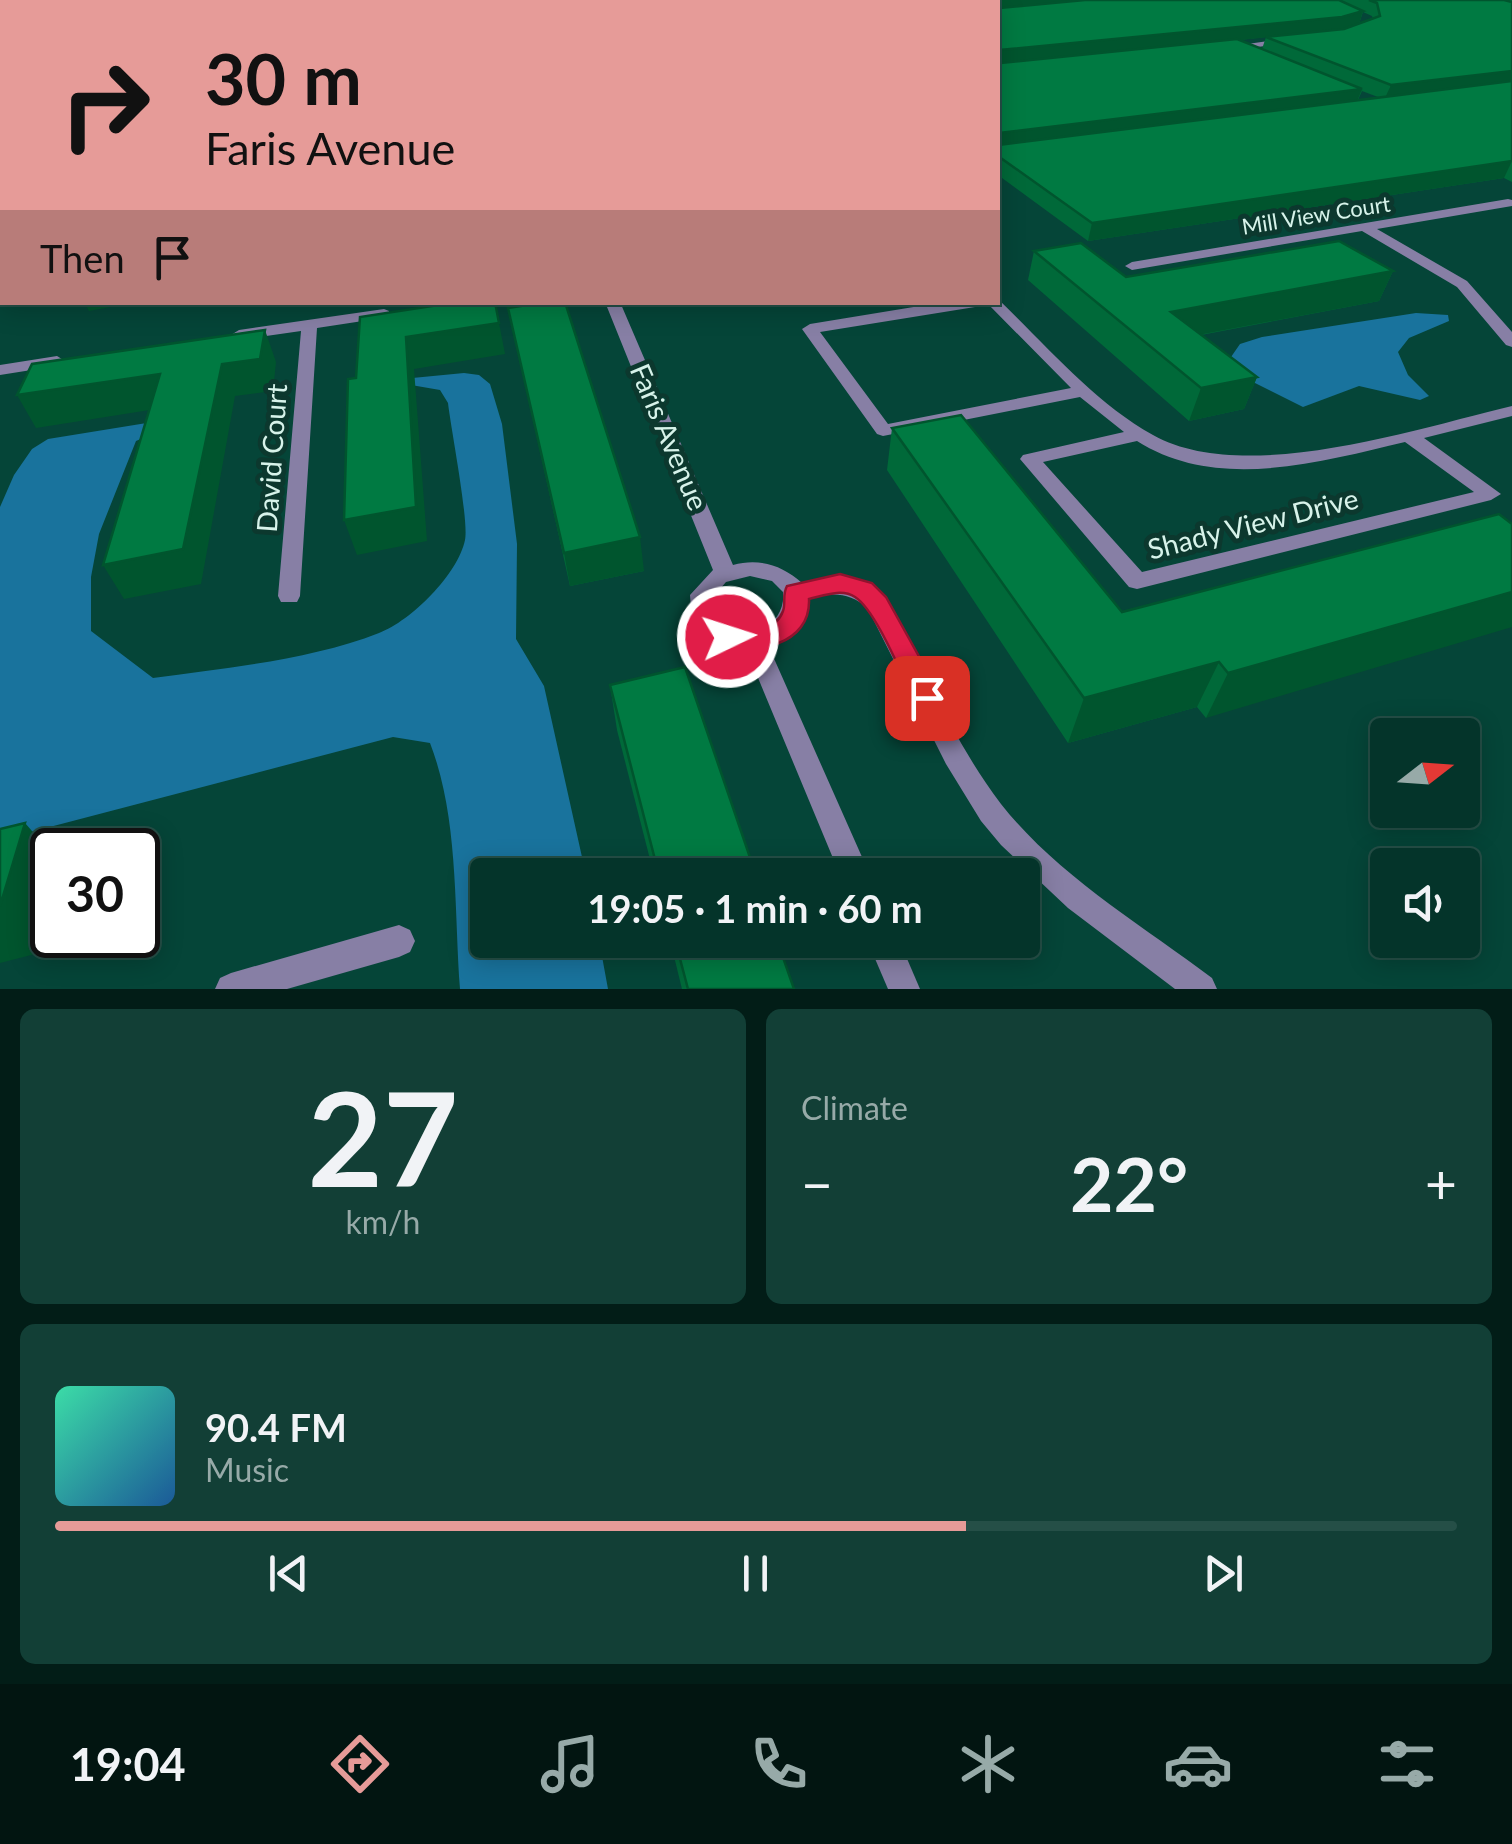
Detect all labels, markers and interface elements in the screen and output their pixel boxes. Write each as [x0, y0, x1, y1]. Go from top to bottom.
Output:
text: 30 m [205, 36, 362, 120]
icon: right [40, 40, 170, 170]
text: Faris Avenue [205, 121, 455, 175]
street label: Mill View Court [1240, 189, 1392, 240]
icon: arrive [145, 230, 200, 285]
text: Then [40, 235, 125, 281]
street label: Faris Avenue [624, 358, 716, 515]
street label: David Court [249, 383, 293, 533]
street label: Shady View Drive [1144, 480, 1362, 566]
position arrow [676, 585, 780, 689]
pin [885, 656, 970, 741]
icon: arrive [900, 671, 955, 726]
north arrow [1370, 718, 1480, 828]
map controls [1370, 718, 1480, 958]
speed limit sign: 30 [30, 828, 160, 958]
button: sound [1370, 848, 1480, 958]
text: 19:05 · 1 min · 60 m [587, 885, 923, 931]
text: 27 [308, 1059, 458, 1215]
text: Climate [801, 1088, 908, 1127]
text: 22° [1070, 1138, 1188, 1228]
text: − [801, 1150, 833, 1216]
text: + [1425, 1150, 1457, 1216]
text: km/h [346, 1202, 420, 1241]
text: 90.4 FM [205, 1404, 347, 1450]
text: Music [205, 1450, 289, 1489]
icon: previous [261, 1546, 316, 1601]
icon: pause [728, 1546, 783, 1601]
icon: next [1196, 1546, 1251, 1601]
icon: directions [325, 1729, 395, 1799]
icon: music [535, 1729, 605, 1799]
icon: phone [744, 1729, 814, 1799]
icon: climate [953, 1729, 1023, 1799]
icon: car [1163, 1729, 1233, 1799]
icon: filters [1372, 1729, 1442, 1799]
text: 19:04 [70, 1737, 186, 1791]

